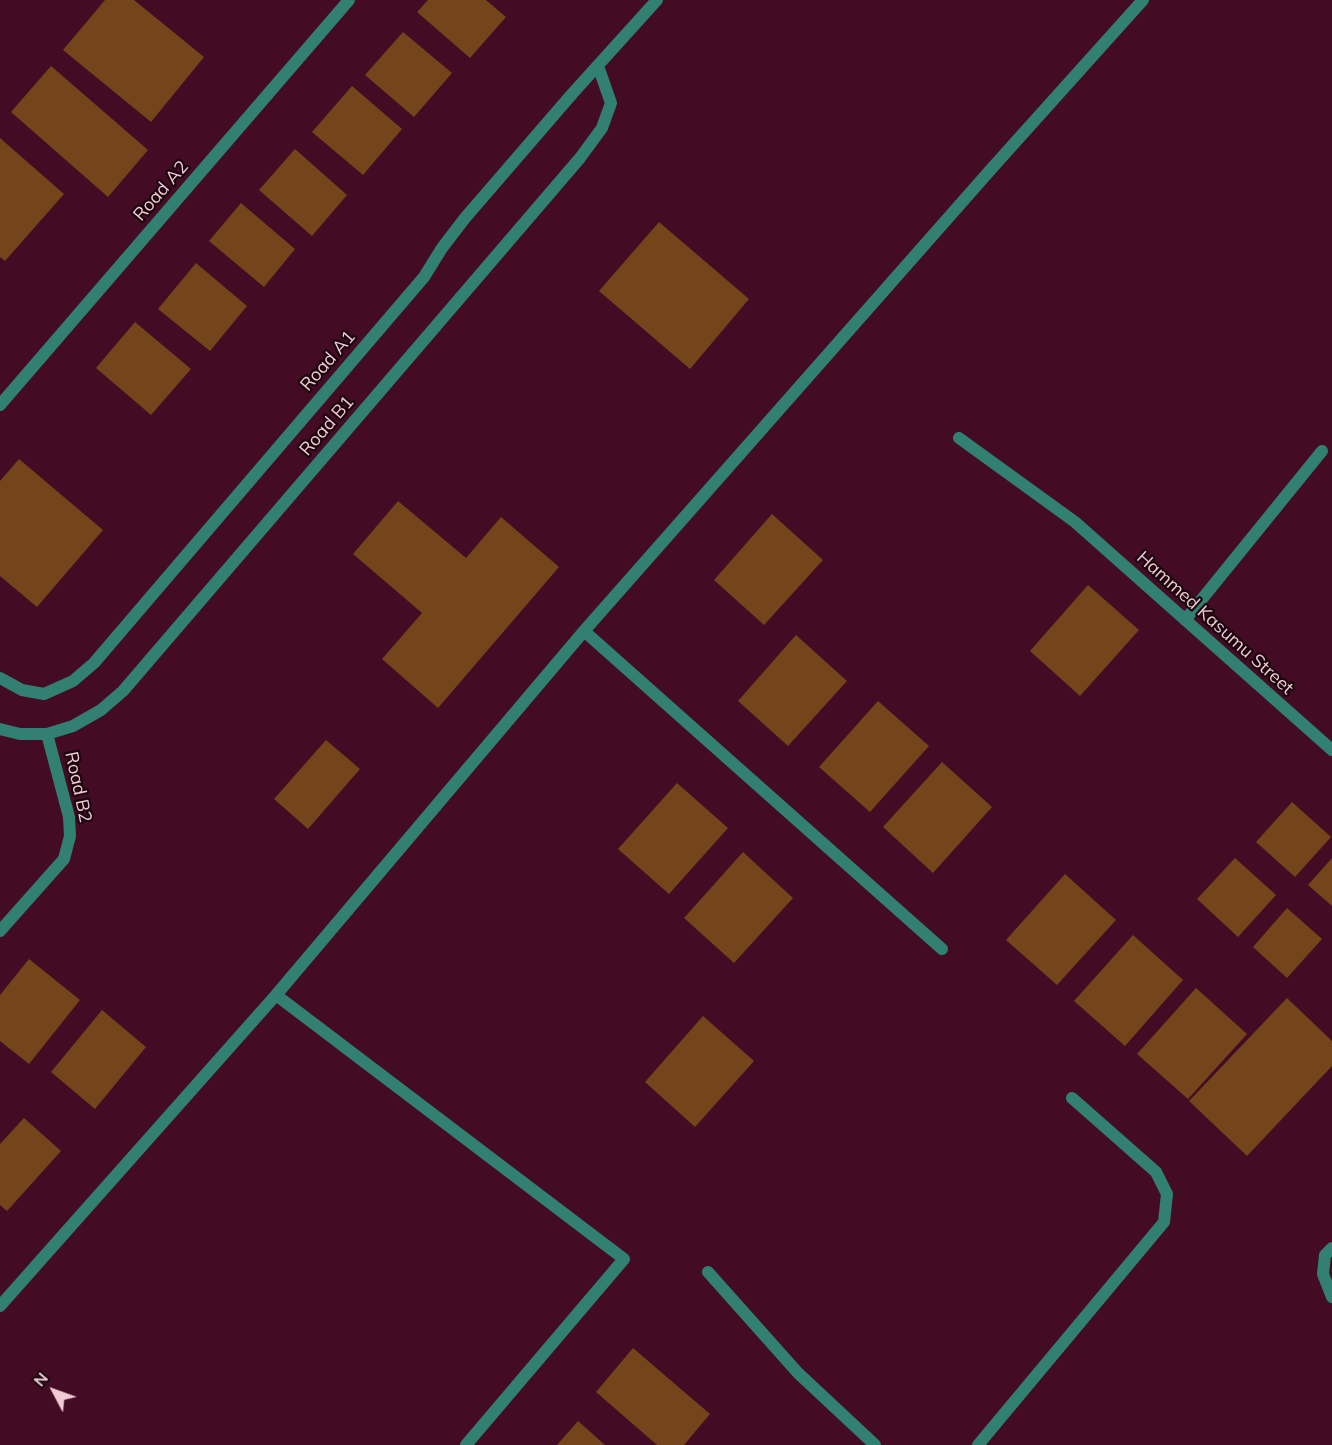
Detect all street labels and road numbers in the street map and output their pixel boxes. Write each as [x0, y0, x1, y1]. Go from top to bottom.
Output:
street label: Road A2 [129, 156, 193, 226]
street label: Road A1 [296, 326, 360, 396]
street label: Road B1 [295, 392, 359, 460]
street label: Hammed Kasumu Street [1132, 547, 1298, 699]
street label: Road B2 [60, 750, 96, 824]

